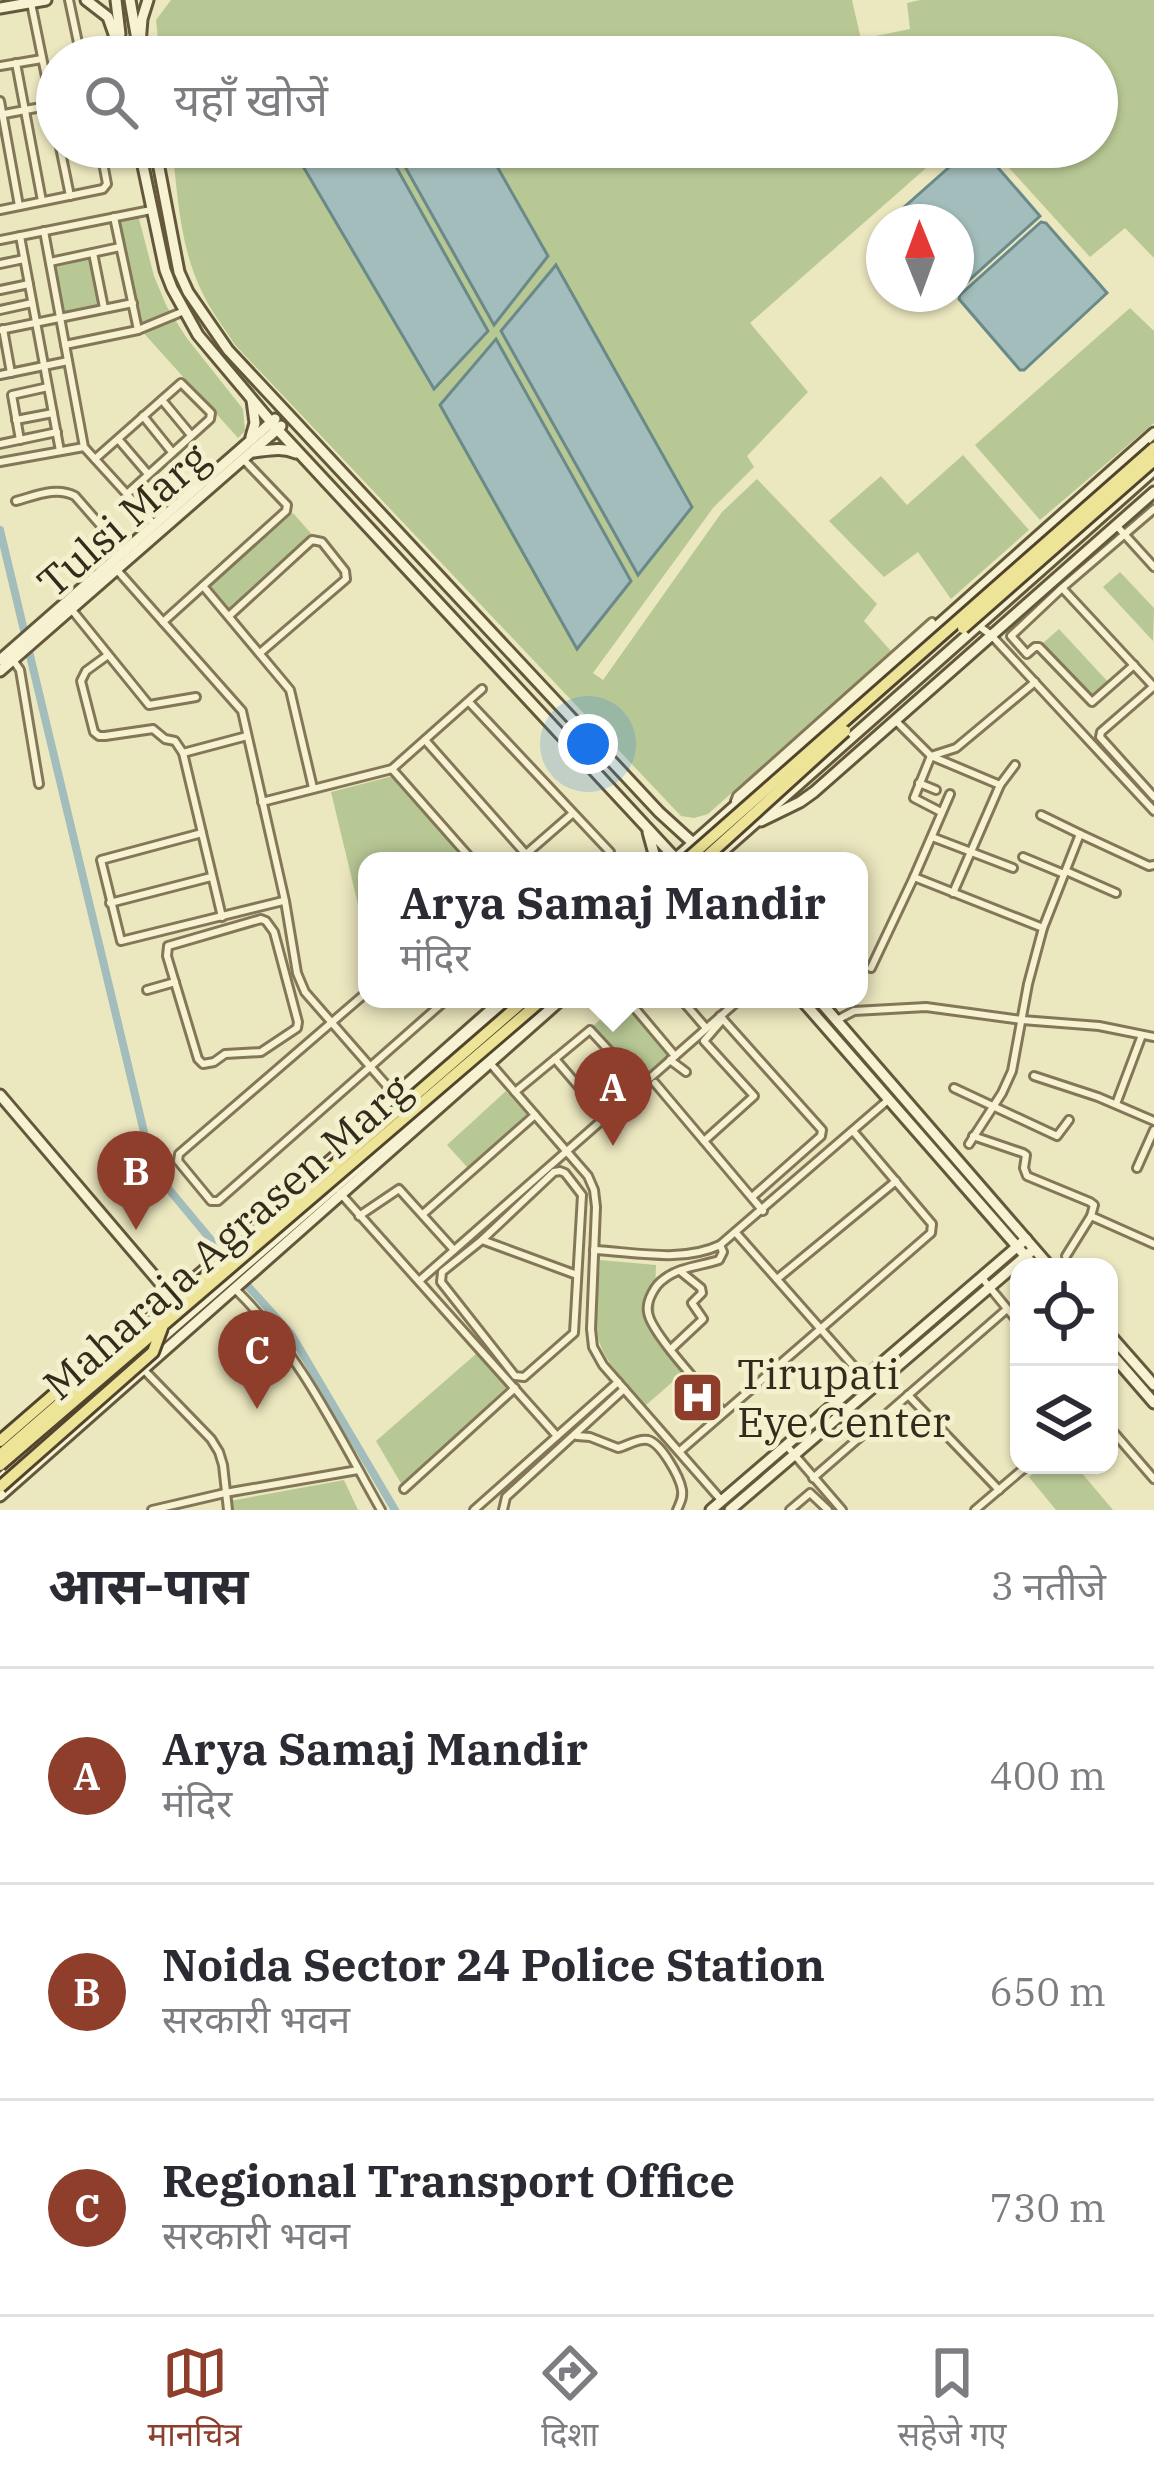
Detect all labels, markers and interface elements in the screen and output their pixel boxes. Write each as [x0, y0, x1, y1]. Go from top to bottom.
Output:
search box [36, 36, 1118, 168]
icon: search [78, 69, 144, 135]
text: यहाँ खोजें [174, 70, 328, 128]
north arrow [866, 204, 974, 312]
street label: Tulsi Marg [26, 430, 220, 609]
your location [558, 714, 618, 774]
popup [358, 852, 868, 1008]
text: Arya Samaj Mandir [400, 873, 826, 931]
text: मंदिर [400, 931, 470, 982]
pin: A [574, 1047, 652, 1146]
street label: Maharaja Agrasen Marg [31, 1062, 422, 1411]
pin: B [97, 1131, 175, 1230]
map controls [1010, 1258, 1118, 1474]
button: locate [1010, 1258, 1118, 1366]
pin: C [218, 1310, 296, 1409]
place label: Tirupati Eye Center [737, 1346, 951, 1449]
button: layers [1010, 1366, 1118, 1474]
hospital icon: Tirupati Eye Center [670, 1370, 726, 1426]
text: आस-पास [48, 1552, 248, 1618]
text: 3 नतीजे [991, 1560, 1106, 1611]
text: Arya Samaj Mandir [162, 1719, 588, 1777]
text: A [73, 1750, 101, 1801]
text: 400 m [990, 1750, 1106, 1801]
text: मंदिर [162, 1777, 232, 1828]
text: Noida Sector 24 Police Station [162, 1935, 825, 1993]
text: B [73, 1966, 101, 2017]
text: 650 m [990, 1966, 1106, 2017]
text: सरकारी भवन [162, 1993, 350, 2044]
text: Regional Transport Office [162, 2151, 735, 2209]
text: C [74, 2182, 100, 2233]
text: 730 m [990, 2182, 1106, 2233]
text: सरकारी भवन [162, 2209, 350, 2260]
tab: मानचित्र [147, 2340, 242, 2459]
tab: दिशा [537, 2340, 603, 2459]
tab: सहेजे गए [898, 2340, 1007, 2459]

